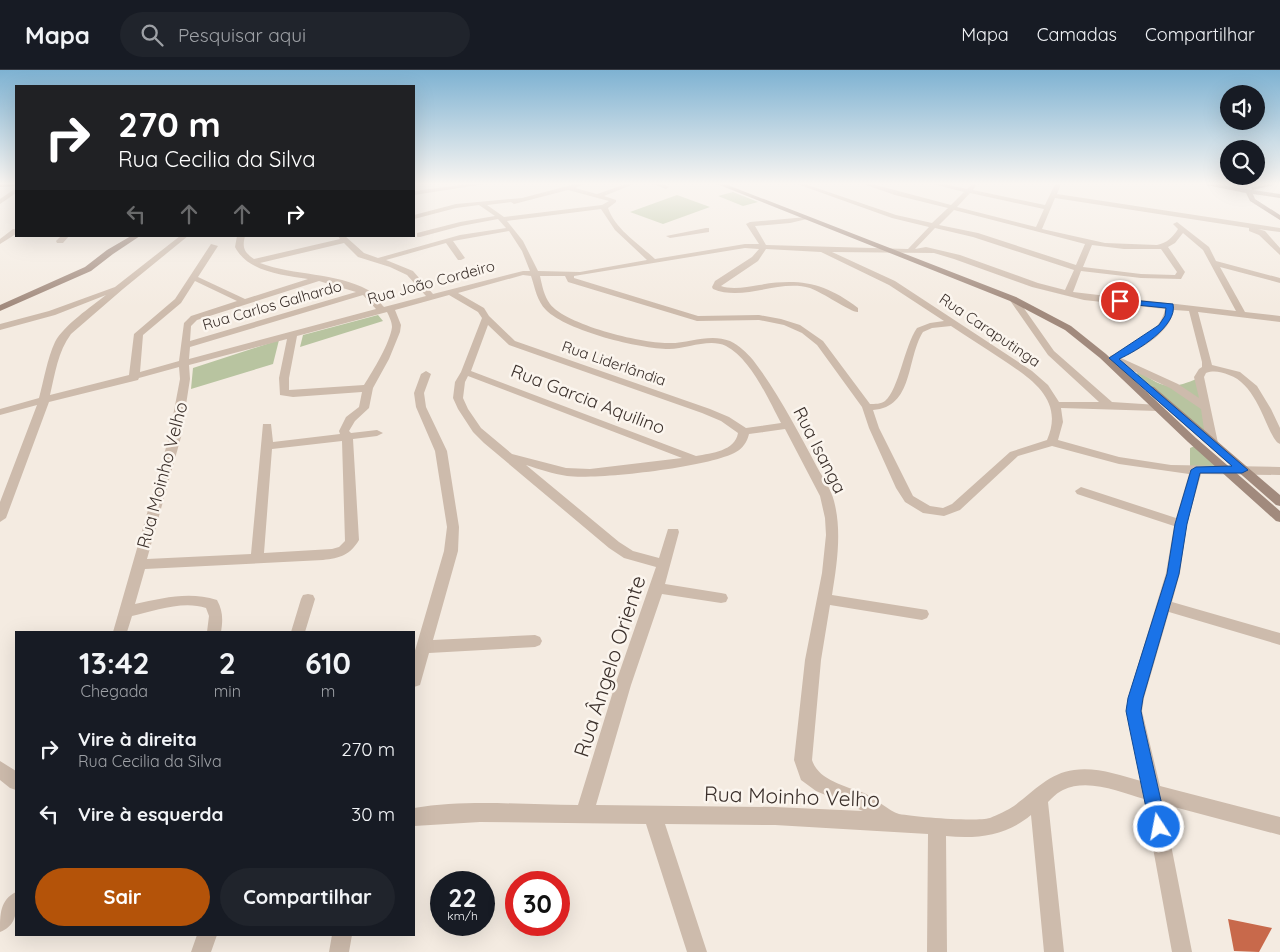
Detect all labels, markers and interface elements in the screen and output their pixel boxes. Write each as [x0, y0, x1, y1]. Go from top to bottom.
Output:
search box [120, 12, 470, 57]
text: Mapa [25, 20, 90, 50]
icon: search [138, 21, 166, 49]
text: Pesquisar aqui [178, 23, 306, 47]
text: Mapa [961, 23, 1009, 46]
text: Camadas [1037, 23, 1117, 46]
text: Compartilhar [1145, 23, 1255, 46]
map controls [1220, 85, 1265, 185]
button: sound [1220, 85, 1265, 130]
text: 270 m [118, 102, 221, 146]
icon: right [35, 105, 100, 170]
button: search [1220, 140, 1265, 185]
text: Rua Cecilia da Silva [118, 145, 316, 173]
icon: left [122, 200, 150, 228]
icon: ahead [175, 200, 203, 228]
icon: ahead [228, 200, 256, 228]
icon: right [281, 200, 309, 228]
street label: Rua João Cordeiro [365, 256, 497, 308]
street label: Rua Carlos Galhardo [200, 276, 344, 334]
pin [1099, 280, 1141, 322]
icon: arrive [1106, 287, 1134, 315]
street label: Rua Caraputinga [936, 289, 1044, 371]
street label: Rua Liderlândia [559, 336, 669, 390]
street label: Rua Garcia Aquilino [508, 359, 668, 439]
street label: Rua Moinho Velho [131, 399, 193, 551]
street label: Rua Isanga [788, 403, 852, 497]
street label: Rua Ângelo Oriente [567, 572, 651, 760]
text: 13:42 [79, 644, 150, 682]
text: 2 [219, 644, 236, 682]
text: 610 [305, 644, 351, 682]
text: Chegada [81, 681, 148, 701]
text: min [214, 681, 241, 701]
text: m [321, 681, 335, 701]
text: Vire à direita [78, 727, 197, 751]
icon: right [35, 735, 63, 763]
text: 270 m [341, 737, 395, 761]
text: Rua Cecilia da Silva [78, 751, 222, 771]
street label: Rua Moinho Velho [704, 780, 880, 812]
icon: left [35, 800, 63, 828]
position arrow [1132, 800, 1184, 852]
text: Vire à esquerda [78, 802, 223, 826]
text: 30 m [351, 802, 395, 826]
button: Sair [35, 868, 210, 926]
button: Compartilhar [220, 868, 395, 926]
speed limit sign: 30 [505, 871, 570, 936]
text: 22 [448, 882, 477, 913]
text: km/h [447, 908, 478, 923]

